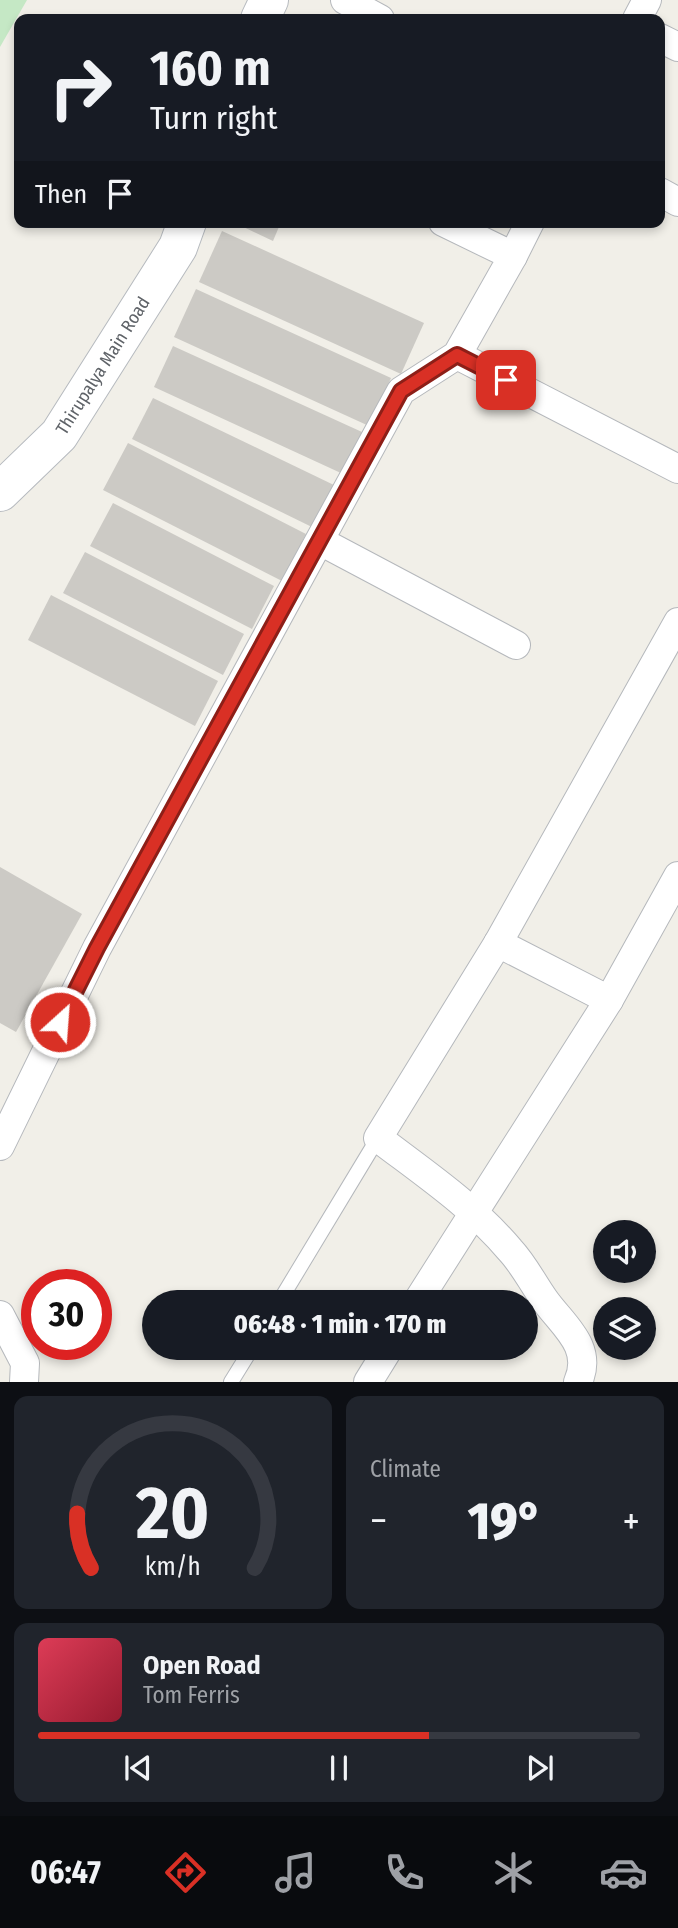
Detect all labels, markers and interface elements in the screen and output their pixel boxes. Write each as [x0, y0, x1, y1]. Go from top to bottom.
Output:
text: 160 m [150, 39, 271, 98]
icon: right [35, 42, 126, 133]
text: Turn right [150, 99, 277, 137]
icon: arrive [101, 175, 139, 213]
text: Then [35, 179, 87, 210]
street label: Thirupalya Main Road [51, 293, 155, 439]
pin [476, 350, 536, 410]
icon: arrive [487, 361, 525, 399]
position arrow [23, 985, 97, 1059]
map controls [593, 1220, 656, 1360]
button: sound [593, 1220, 656, 1283]
speed limit sign: 30 [21, 1269, 112, 1360]
button: layers [593, 1297, 656, 1360]
text: 06:48 · 1 min · 170 m [234, 1309, 446, 1340]
text: Climate [370, 1455, 441, 1483]
text: 20 [135, 1471, 210, 1558]
text: 19° [468, 1490, 542, 1553]
text: − [370, 1498, 387, 1544]
text: + [623, 1498, 640, 1544]
text: km/h [145, 1552, 201, 1582]
text: Open Road [143, 1650, 261, 1681]
text: Tom Ferris [143, 1681, 240, 1709]
icon: previous [119, 1749, 157, 1787]
icon: pause [320, 1749, 358, 1787]
icon: next [521, 1749, 559, 1787]
icon: directions [161, 1848, 210, 1897]
icon: music [271, 1848, 320, 1897]
icon: phone [380, 1848, 429, 1897]
icon: climate [489, 1848, 538, 1897]
icon: car [599, 1848, 648, 1897]
text: 06:47 [30, 1853, 101, 1891]

